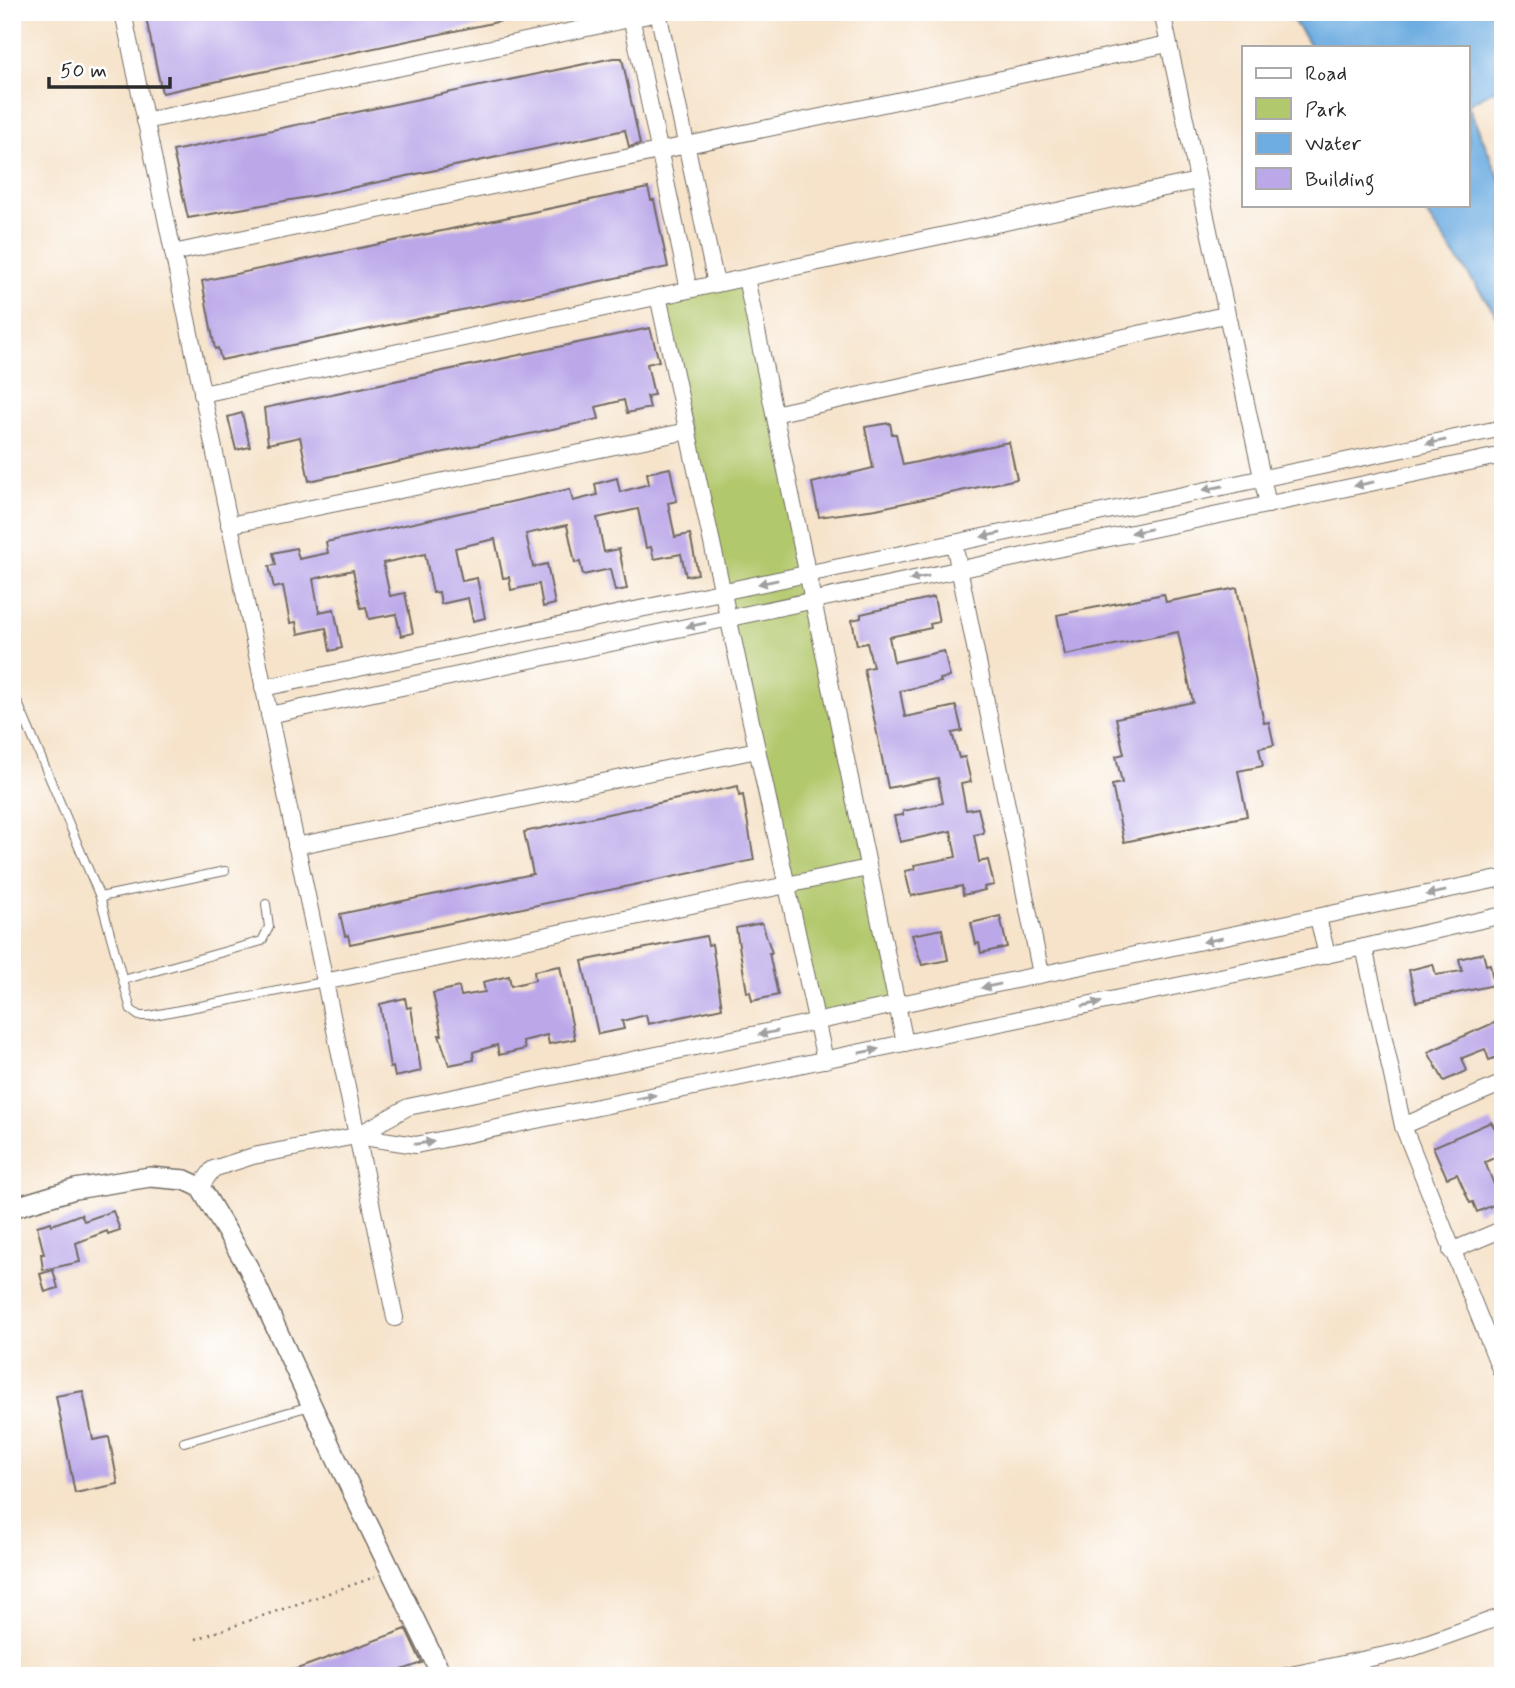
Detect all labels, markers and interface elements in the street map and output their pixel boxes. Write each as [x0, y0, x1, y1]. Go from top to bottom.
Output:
scale bar [49, 46, 170, 90]
legend [1242, 46, 1470, 206]
text: 50 m [60, 57, 107, 85]
text: Road [1305, 60, 1347, 88]
text: Park [1305, 96, 1347, 124]
text: Water [1305, 130, 1361, 158]
text: Building [1305, 166, 1375, 196]
one-way arrow [1425, 436, 1447, 447]
one-way arrow [1353, 479, 1375, 490]
one-way arrow [1202, 483, 1224, 494]
one-way arrow [1130, 526, 1152, 537]
one-way arrow [980, 530, 1002, 541]
one-way arrow [908, 573, 930, 584]
one-way arrow [757, 576, 779, 587]
one-way arrow [685, 620, 707, 631]
one-way arrow [1425, 887, 1447, 898]
one-way arrow [1202, 934, 1224, 945]
one-way arrow [980, 980, 1002, 991]
one-way arrow [1081, 999, 1103, 1010]
one-way arrow [757, 1027, 779, 1038]
one-way arrow [858, 1045, 880, 1056]
one-way arrow [635, 1092, 657, 1103]
one-way arrow [413, 1137, 435, 1148]

